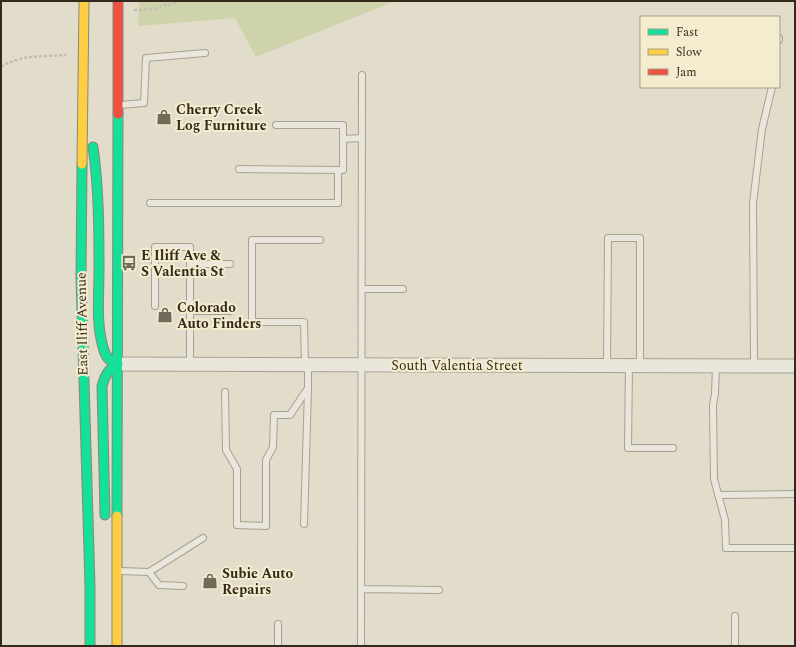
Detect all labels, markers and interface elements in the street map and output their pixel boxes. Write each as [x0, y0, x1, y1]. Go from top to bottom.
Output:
legend [640, 16, 780, 88]
text: Fast [676, 23, 698, 42]
text: Slow [676, 43, 702, 62]
text: Jam [676, 63, 697, 82]
place label: Cherry Creek Log Furniture [176, 99, 267, 136]
shop icon: Cherry Creek Log Furniture [155, 108, 173, 126]
place label: E Iliff Ave & S Valentia St [141, 245, 224, 282]
bus stop icon: E Iliff Ave & S Valentia St [120, 254, 138, 272]
street label: East Iliff Avenue [71, 272, 93, 376]
place label: Colorado Auto Finders [177, 297, 261, 334]
shop icon: Colorado Auto Finders [156, 306, 174, 324]
street label: South Valentia Street [391, 355, 523, 376]
place label: Subie Auto Repairs [222, 563, 294, 600]
shop icon: Subie Auto Repairs [201, 572, 219, 590]

